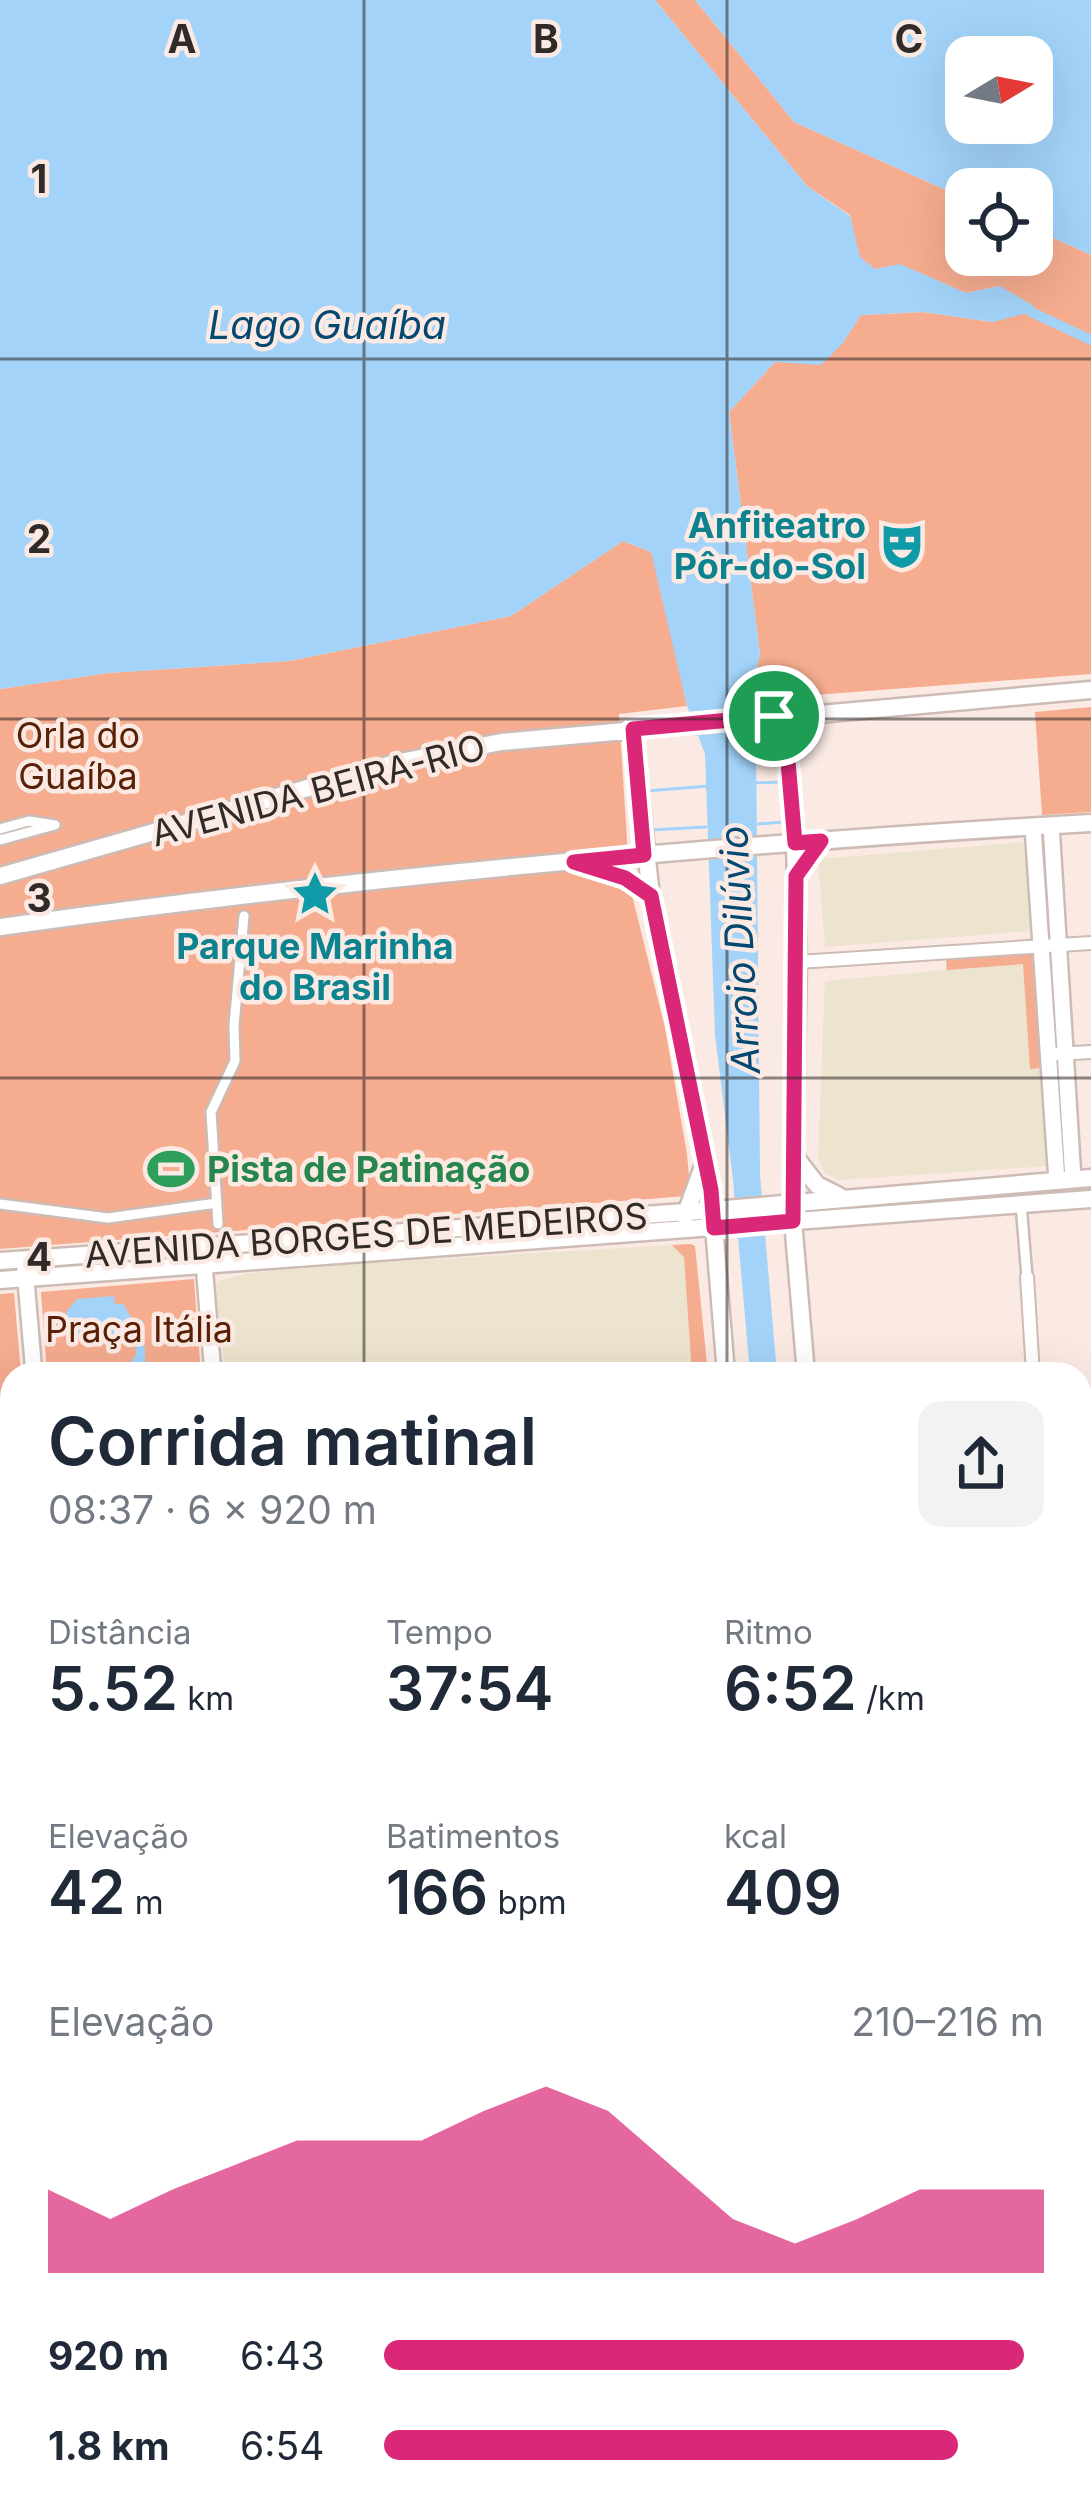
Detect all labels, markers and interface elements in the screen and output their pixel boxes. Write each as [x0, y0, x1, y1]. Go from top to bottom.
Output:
text: A [167, 15, 197, 62]
text: B [533, 15, 559, 62]
text: C [895, 15, 923, 62]
north arrow [945, 36, 1053, 144]
map controls [945, 36, 1053, 276]
text: 1 [31, 155, 47, 202]
button: locate [945, 168, 1053, 276]
water label: Lago Guaíba [208, 301, 446, 348]
place label: Anfiteatro Pôr-do-Sol [674, 503, 866, 588]
text: 2 [27, 515, 51, 562]
theatre icon: Anfiteatro Pôr-do-Sol [877, 521, 927, 571]
pin [723, 665, 825, 767]
icon: arrive [741, 683, 807, 749]
park label: Orla do Guaíba [16, 713, 140, 798]
street label: AVENIDA BEIRA-RIO [146, 724, 490, 856]
water label: Arroio Dilúvio [709, 825, 769, 1076]
place icon: Parque Marinha do Brasil [290, 869, 340, 919]
text: 3 [26, 874, 52, 921]
place label: Parque Marinha do Brasil [176, 924, 454, 1009]
sports icon: Pista de Patinação [146, 1144, 196, 1194]
place label: Pista de Patinação [207, 1147, 530, 1191]
street label: AVENIDA BORGES DE MEDEIROS [83, 1193, 649, 1277]
text: 4 [26, 1233, 52, 1280]
park label: Praça Itália [45, 1307, 233, 1351]
text: Corrida matinal [48, 1401, 537, 1481]
button: share [918, 1401, 1044, 1527]
text: 08:37 · 6 × 920 m [48, 1486, 377, 1533]
text: Distância [48, 1612, 192, 1652]
text: Tempo [386, 1612, 493, 1652]
text: Ritmo [724, 1612, 813, 1652]
text: 5.52 [48, 1652, 178, 1724]
text: 37:54 [386, 1652, 554, 1724]
text: 6:52 [724, 1652, 857, 1724]
text: km [178, 1678, 234, 1718]
text: /km [857, 1678, 925, 1718]
text: Elevação [48, 1816, 189, 1856]
text: Batimentos [386, 1816, 560, 1856]
text: kcal [724, 1816, 787, 1856]
text: 42 [48, 1856, 125, 1928]
text: 166 [386, 1856, 488, 1928]
text: 409 [724, 1856, 842, 1928]
text: m [125, 1882, 164, 1922]
text: bpm [488, 1882, 567, 1922]
text: Elevação [48, 1998, 214, 2045]
text: 210–216 m [851, 1998, 1044, 2045]
text: 920 m [48, 2332, 169, 2379]
text: 6:43 [240, 2332, 325, 2379]
text: 1.8 km [48, 2422, 170, 2469]
text: 6:54 [240, 2422, 324, 2469]

